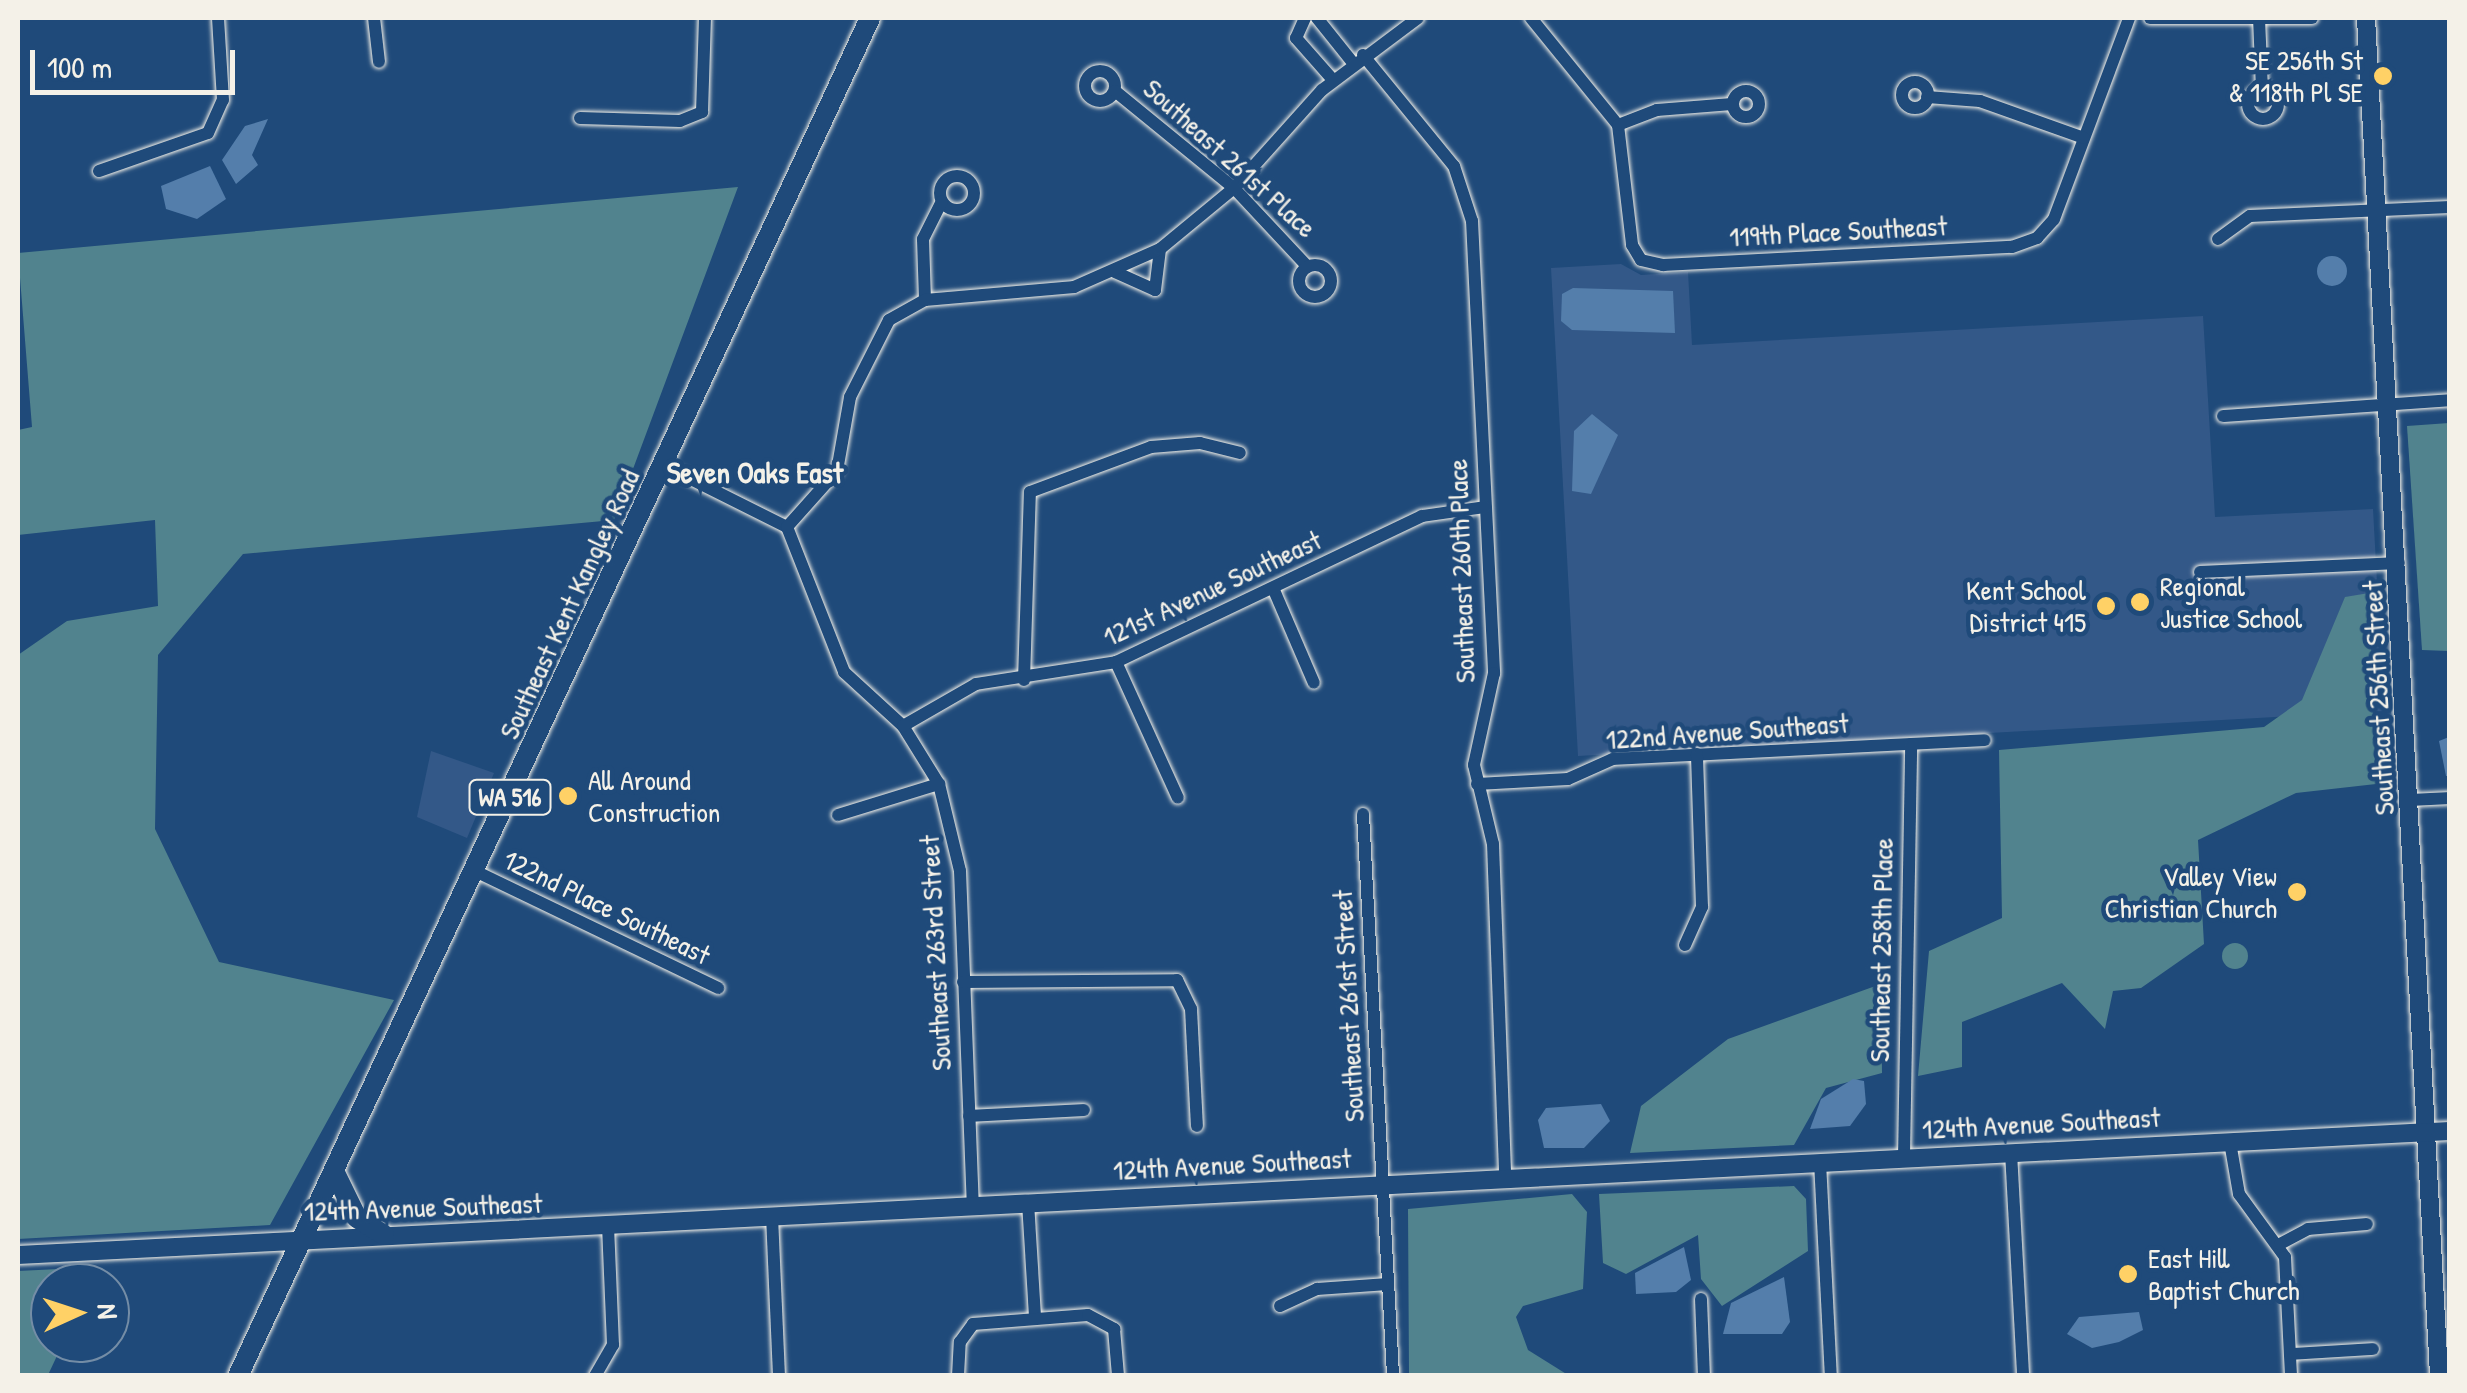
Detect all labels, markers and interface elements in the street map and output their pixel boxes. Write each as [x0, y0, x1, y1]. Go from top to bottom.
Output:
scale bar [35, 30, 240, 92]
place label: SE 256th St & 118th Pl SE [2229, 43, 2363, 109]
text: 100 m [47, 47, 112, 87]
marker: SE 256th St & 118th Pl SE [2372, 65, 2394, 87]
street label: Southeast 261st Place [1137, 72, 1323, 244]
street label: 119th Place Southeast [1728, 209, 1948, 253]
district label: Seven Oaks East [667, 454, 843, 490]
street label: Southeast 260th Place [1440, 458, 1482, 684]
street label: Southeast Kent Kangley Road [492, 464, 646, 744]
street label: 121st Avenue Southeast [1098, 523, 1326, 653]
place label: Regional Justice School [2160, 569, 2302, 635]
place label: Kent School District 415 [1966, 573, 2086, 639]
street label: Southeast 256th Street [2355, 580, 2401, 816]
marker: Regional Justice School [2129, 591, 2151, 613]
marker: Kent School District 415 [2095, 595, 2117, 617]
street label: 122nd Avenue Southeast [1605, 706, 1849, 756]
place label: All Around Construction [588, 763, 720, 829]
road number: WA 516 [468, 777, 552, 817]
marker: All Around Construction [557, 785, 579, 807]
street label: Southeast 263rd Street [912, 834, 958, 1072]
street label: Southeast 258th Place [1862, 837, 1900, 1063]
street label: 122nd Place Southeast [498, 842, 716, 972]
place label: Valley View Christian Church [2104, 859, 2277, 925]
marker: Valley View Christian Church [2286, 881, 2308, 903]
street label: Southeast 261st Street [1325, 889, 1371, 1123]
street label: 124th Avenue Southeast [1921, 1100, 2161, 1146]
street label: 124th Avenue Southeast [1112, 1141, 1352, 1187]
street label: 124th Avenue Southeast [303, 1186, 543, 1228]
place label: East Hill Baptist Church [2148, 1241, 2300, 1307]
north arrow [30, 1263, 130, 1363]
marker: East Hill Baptist Church [2117, 1263, 2139, 1285]
text: N [89, 1303, 127, 1320]

